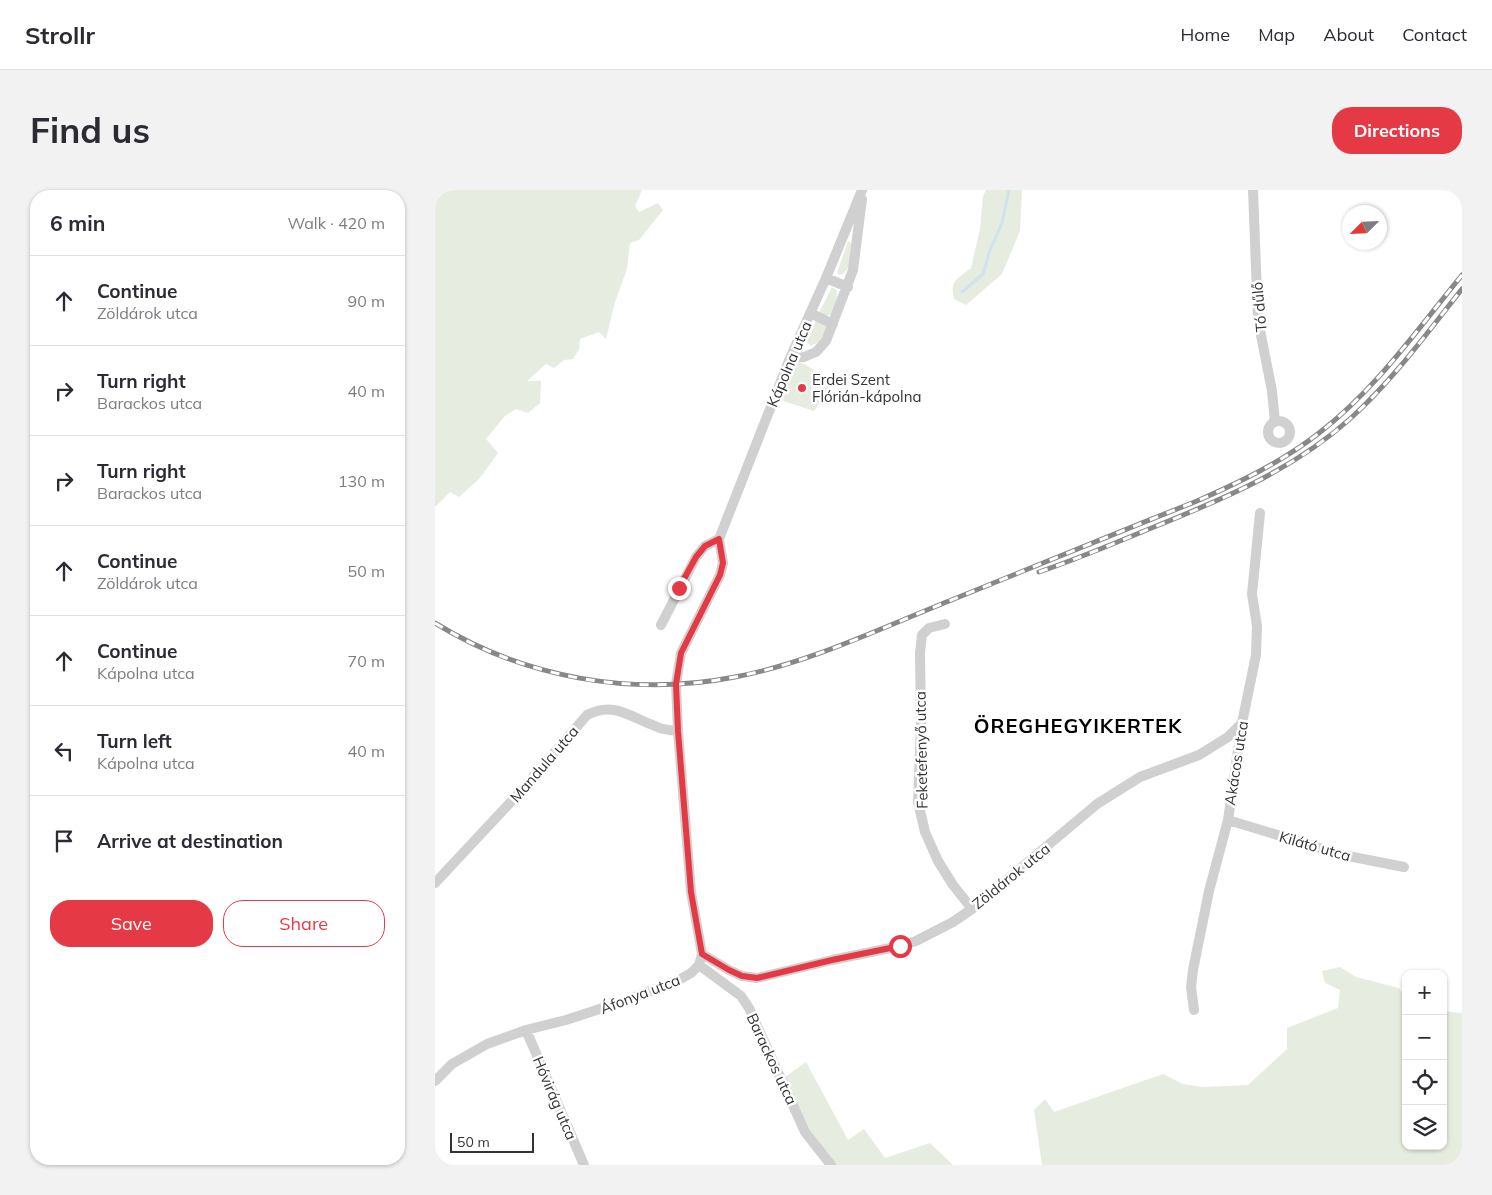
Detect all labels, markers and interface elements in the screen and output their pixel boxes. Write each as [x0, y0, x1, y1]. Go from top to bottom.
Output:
text: Strollr [25, 20, 95, 50]
text: Home [1180, 23, 1230, 46]
text: Map [1258, 23, 1295, 46]
text: About [1323, 23, 1374, 46]
text: Contact [1402, 23, 1467, 46]
button: Directions [1332, 107, 1462, 154]
text: Find us [30, 108, 150, 152]
north arrow [1342, 205, 1387, 250]
text: 6 min [50, 210, 105, 236]
text: Walk · 420 m [287, 213, 385, 233]
text: Continue [97, 279, 177, 303]
street label: Tó dűlő [1247, 281, 1271, 333]
icon: ahead [50, 287, 78, 315]
text: 90 m [348, 291, 385, 311]
text: Zöldárok utca [97, 303, 198, 323]
street label: Kápolna utca [762, 318, 816, 410]
text: Turn right [97, 369, 186, 393]
place label: Erdei Szent Flórián-kápolna [812, 370, 921, 406]
icon: right [50, 377, 78, 405]
text: 40 m [348, 381, 385, 401]
marker: Erdei Szent Flórián-kápolna [796, 382, 808, 394]
text: Barackos utca [97, 393, 202, 413]
text: Turn right [97, 459, 186, 483]
icon: right [50, 467, 78, 495]
text: 130 m [338, 471, 385, 491]
text: Barackos utca [97, 483, 202, 503]
text: Continue [97, 549, 177, 573]
icon: ahead [50, 557, 78, 585]
text: 50 m [348, 561, 385, 581]
text: Zöldárok utca [97, 573, 198, 593]
route end [668, 577, 691, 600]
text: Continue [97, 639, 177, 663]
icon: ahead [50, 647, 78, 675]
text: 70 m [348, 651, 385, 671]
text: Kápolna utca [97, 663, 195, 683]
street label: Feketefenyő utca [910, 691, 932, 809]
district label: ÖREGHEGYIKERTEK [974, 713, 1182, 738]
street label: Akácos utca [1220, 719, 1252, 807]
street label: Mandula utca [506, 722, 582, 806]
text: Turn left [97, 729, 172, 753]
icon: left [50, 737, 78, 765]
text: 40 m [348, 741, 385, 761]
text: Kápolna utca [97, 753, 195, 773]
icon: arrive [50, 827, 78, 855]
street label: Kilátó utca [1277, 827, 1353, 865]
text: Arrive at destination [97, 829, 283, 853]
street label: Zöldárok utca [968, 839, 1054, 913]
button: Save [50, 900, 213, 947]
button: Share [223, 900, 385, 947]
route start [889, 935, 912, 958]
street label: Áfonya utca [597, 970, 683, 1018]
map controls [1402, 970, 1447, 1150]
button: + [1402, 970, 1447, 1015]
street label: Barackos utca [743, 1010, 801, 1108]
button: − [1402, 1015, 1447, 1060]
street label: Hóvirág utca [529, 1053, 581, 1143]
button: locate [1402, 1060, 1447, 1105]
button: layers [1402, 1105, 1447, 1150]
scale bar [450, 1130, 534, 1153]
text: 50 m [457, 1133, 490, 1151]

